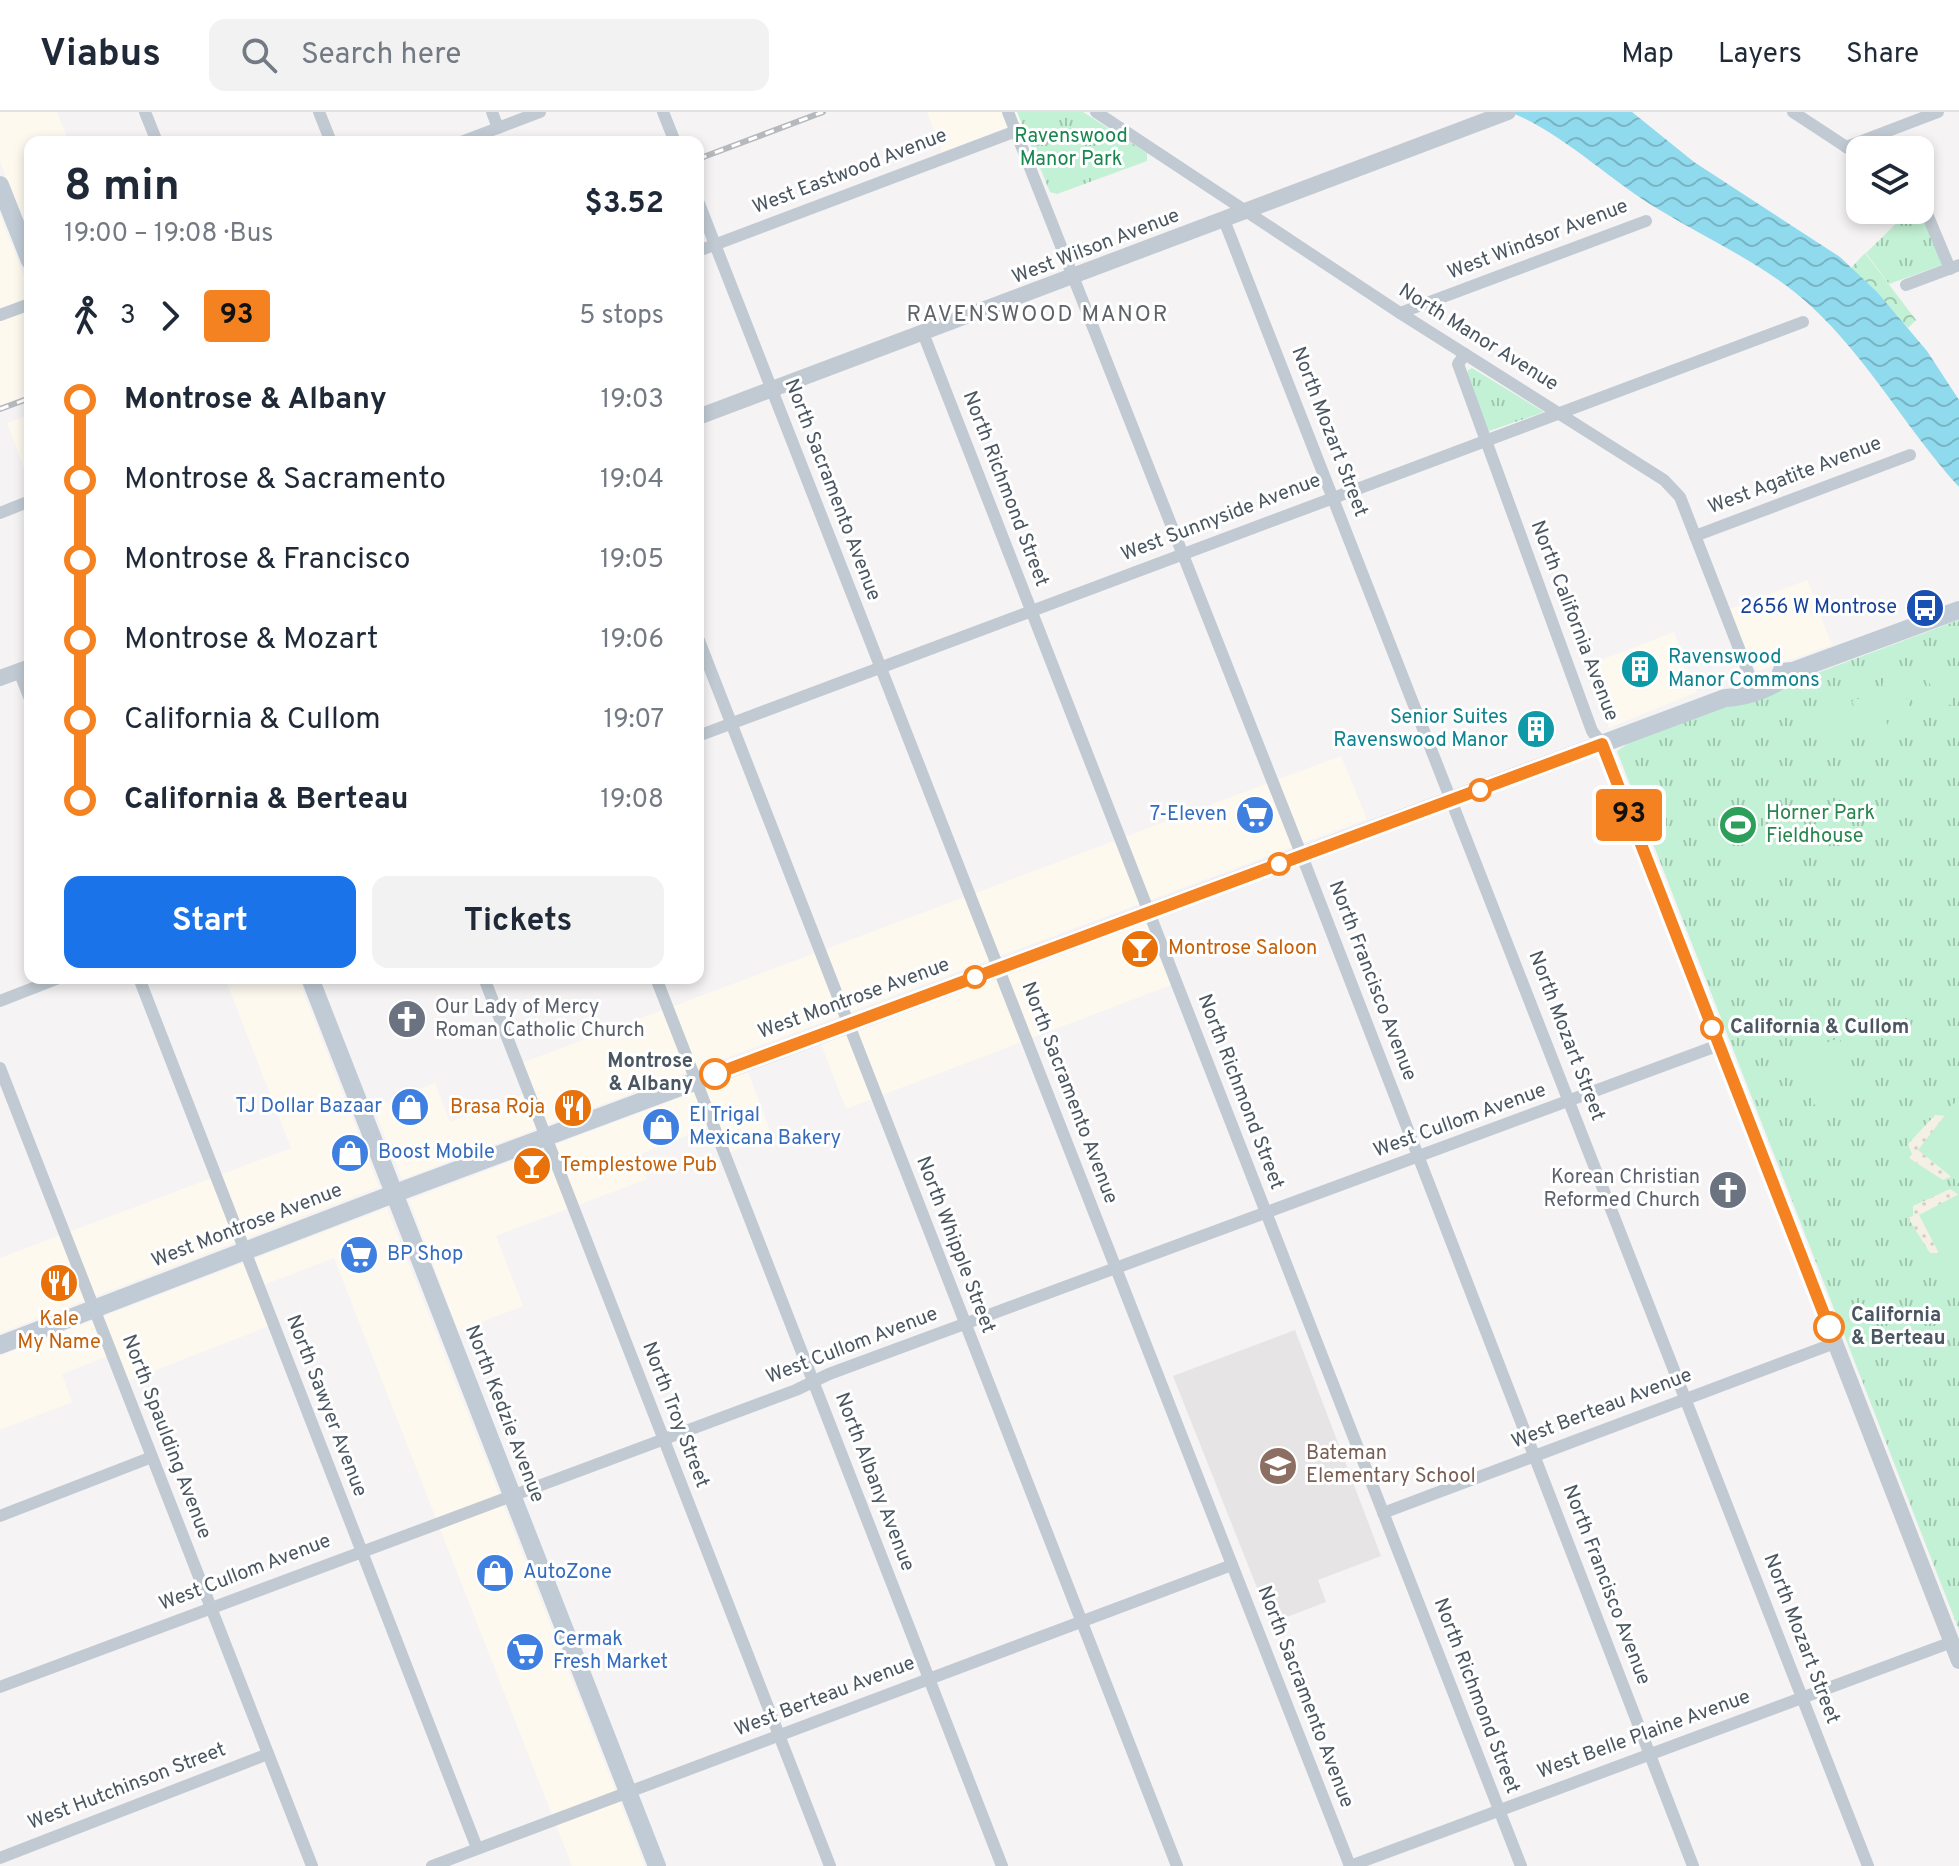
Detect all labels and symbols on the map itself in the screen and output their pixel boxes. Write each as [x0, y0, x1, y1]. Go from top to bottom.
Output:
street label: West Eastwood Avenue [749, 123, 951, 221]
park label: Ravenswood Manor Park [1014, 124, 1128, 173]
street label: West Windsor Avenue [1444, 194, 1632, 286]
street label: West Wilson Avenue [1009, 203, 1183, 291]
street label: North Manor Avenue [1393, 278, 1563, 398]
district label: RAVENSWOOD MANOR [907, 302, 1169, 329]
street label: North Mozart Street [1285, 343, 1373, 521]
street label: North Sacramento Avenue [778, 375, 886, 605]
street label: North Richmond Street [956, 388, 1054, 590]
street label: West Agatite Avenue [1705, 431, 1885, 521]
street label: West Sunnyside Avenue [1117, 468, 1325, 568]
street label: North California Avenue [1524, 517, 1624, 725]
bus stop icon: 2656 W Montrose [1904, 587, 1946, 629]
place label: 2656 W Montrose [1740, 595, 1897, 621]
place label: Ravenswood Manor Commons [1668, 645, 1820, 694]
building icon: Ravenswood Manor Commons [1619, 648, 1661, 690]
place label: Senior Suites Ravenswood Manor [1333, 705, 1508, 754]
building icon: Senior Suites Ravenswood Manor [1515, 708, 1557, 750]
unlabelled marker [1469, 779, 1491, 801]
line badge: 93 [1593, 789, 1665, 841]
supermarket icon: 7-Eleven [1234, 794, 1276, 836]
place label: Horner Park Fieldhouse [1766, 801, 1875, 850]
place label: 7-Eleven [1150, 802, 1227, 828]
sports icon: Horner Park Fieldhouse [1717, 804, 1759, 846]
unlabelled marker [1268, 853, 1290, 875]
street label: North Francisco Avenue [1322, 877, 1422, 1085]
bar icon: Montrose Saloon [1119, 928, 1161, 970]
place label: Montrose Saloon [1168, 936, 1317, 962]
street label: North Mozart Street [1522, 947, 1610, 1125]
street label: West Montrose Avenue [755, 952, 953, 1046]
unlabelled marker [964, 966, 986, 988]
street label: North Sacramento Avenue [1015, 978, 1123, 1208]
street label: North Richmond Street [1191, 991, 1289, 1193]
place label: Our Lady of Mercy Roman Catholic Church [435, 995, 645, 1044]
church icon: Our Lady of Mercy Roman Catholic Church [386, 998, 428, 1040]
place label: California & Cullom [1730, 1015, 1909, 1041]
marker: California & Cullom [1701, 1017, 1723, 1039]
place label: Montrose & Albany [607, 1049, 693, 1098]
marker: Montrose & Albany [700, 1059, 730, 1089]
street label: West Cullom Avenue [1370, 1078, 1550, 1164]
shop icon: TJ Dollar Bazaar [389, 1086, 431, 1128]
restaurant icon: Brasa Roja [552, 1087, 594, 1129]
place label: TJ Dollar Bazaar [235, 1094, 382, 1120]
place label: Brasa Roja [450, 1095, 545, 1121]
place label: El Trigal Mexicana Bakery [689, 1103, 841, 1152]
shop icon: El Trigal Mexicana Bakery [640, 1106, 682, 1148]
shop icon: Boost Mobile [329, 1132, 371, 1174]
place label: Boost Mobile [378, 1140, 495, 1166]
bar icon: Templestowe Pub [511, 1145, 553, 1187]
place label: Templestowe Pub [560, 1153, 717, 1179]
street label: North Whipple Street [909, 1153, 1001, 1337]
place label: Korean Christian Reformed Church [1544, 1165, 1700, 1214]
church icon: Korean Christian Reformed Church [1707, 1169, 1749, 1211]
street label: West Montrose Avenue [148, 1178, 346, 1274]
supermarket icon: BP Shop [338, 1234, 380, 1276]
place label: BP Shop [387, 1242, 463, 1268]
restaurant icon: Kale My Name [38, 1262, 80, 1304]
street label: West Cullom Avenue [762, 1301, 942, 1391]
place label: California & Berteau [1851, 1303, 1946, 1352]
place label: Kale My Name [17, 1307, 101, 1356]
street label: North Sawyer Avenue [279, 1311, 373, 1501]
marker: California & Berteau [1814, 1312, 1844, 1342]
street label: North Kedzie Avenue [458, 1321, 550, 1507]
street label: North Spaulding Avenue [115, 1331, 217, 1543]
street label: North Troy Street [635, 1338, 715, 1492]
street label: West Berteau Avenue [1508, 1363, 1696, 1455]
street label: North Albany Avenue [828, 1389, 920, 1575]
place label: Bateman Elementary School [1306, 1441, 1476, 1490]
school or university icon: Bateman Elementary School [1257, 1445, 1299, 1487]
street label: North Francisco Avenue [1556, 1481, 1656, 1689]
street label: West Cullom Avenue [155, 1528, 335, 1618]
street label: North Mozart Street [1757, 1550, 1845, 1728]
shop icon: AutoZone [474, 1552, 516, 1594]
place label: AutoZone [523, 1560, 612, 1586]
street label: North Sacramento Avenue [1251, 1582, 1359, 1812]
street label: North Richmond Street [1427, 1595, 1525, 1797]
place label: Cermak Fresh Market [553, 1627, 668, 1676]
supermarket icon: Cermak Fresh Market [504, 1631, 546, 1673]
street label: West Berteau Avenue [731, 1651, 919, 1743]
street label: West Belle Plaine Avenue [1534, 1684, 1754, 1786]
street label: West Hutchinson Street [24, 1737, 230, 1837]

